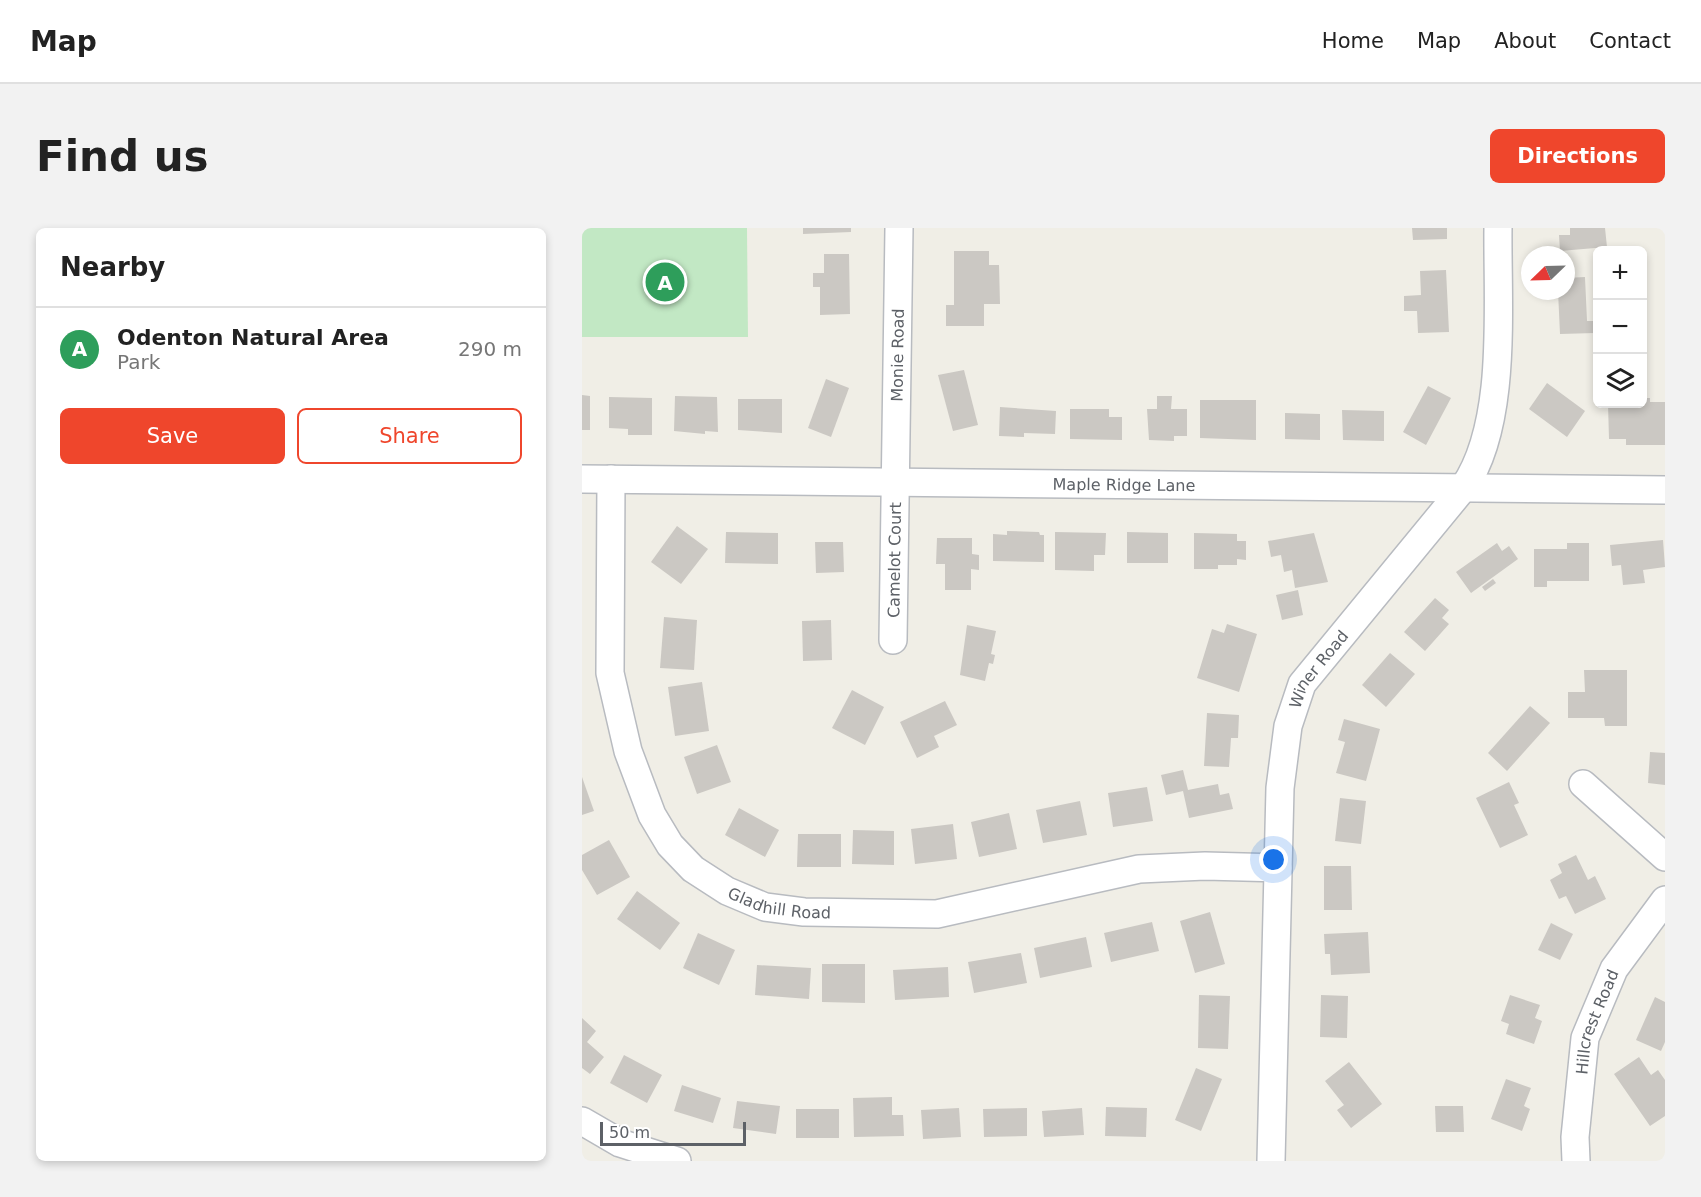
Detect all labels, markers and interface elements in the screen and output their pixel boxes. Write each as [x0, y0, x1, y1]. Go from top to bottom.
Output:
text: Map [30, 25, 97, 58]
text: Home [1322, 29, 1384, 53]
text: Map [1417, 29, 1461, 53]
text: About [1494, 29, 1556, 53]
text: Contact [1589, 29, 1671, 53]
button: Directions [1490, 129, 1665, 183]
text: Find us [36, 132, 209, 181]
north arrow [1521, 246, 1575, 300]
map controls [1593, 246, 1647, 408]
button: + [1593, 246, 1647, 300]
text: Nearby [60, 252, 165, 282]
pin: A [646, 260, 685, 304]
button: − [1593, 300, 1647, 354]
street label: Monie Road [887, 308, 907, 402]
text: Odenton Natural Area [117, 325, 389, 350]
text: A [72, 337, 87, 361]
text: 290 m [458, 337, 522, 361]
text: Park [117, 350, 160, 374]
button: layers [1593, 354, 1647, 408]
button: Save [60, 408, 285, 464]
button: Share [297, 408, 522, 464]
street label: Maple Ridge Lane [1053, 474, 1195, 495]
street label: Camelot Court [884, 502, 905, 618]
street label: Winer Road [1285, 626, 1352, 711]
your location [1259, 845, 1288, 874]
street label: Gladhill Road [725, 883, 831, 922]
street label: Hillcrest Road [1572, 967, 1622, 1075]
scale bar [600, 1119, 746, 1146]
text: 50 m [609, 1123, 650, 1142]

